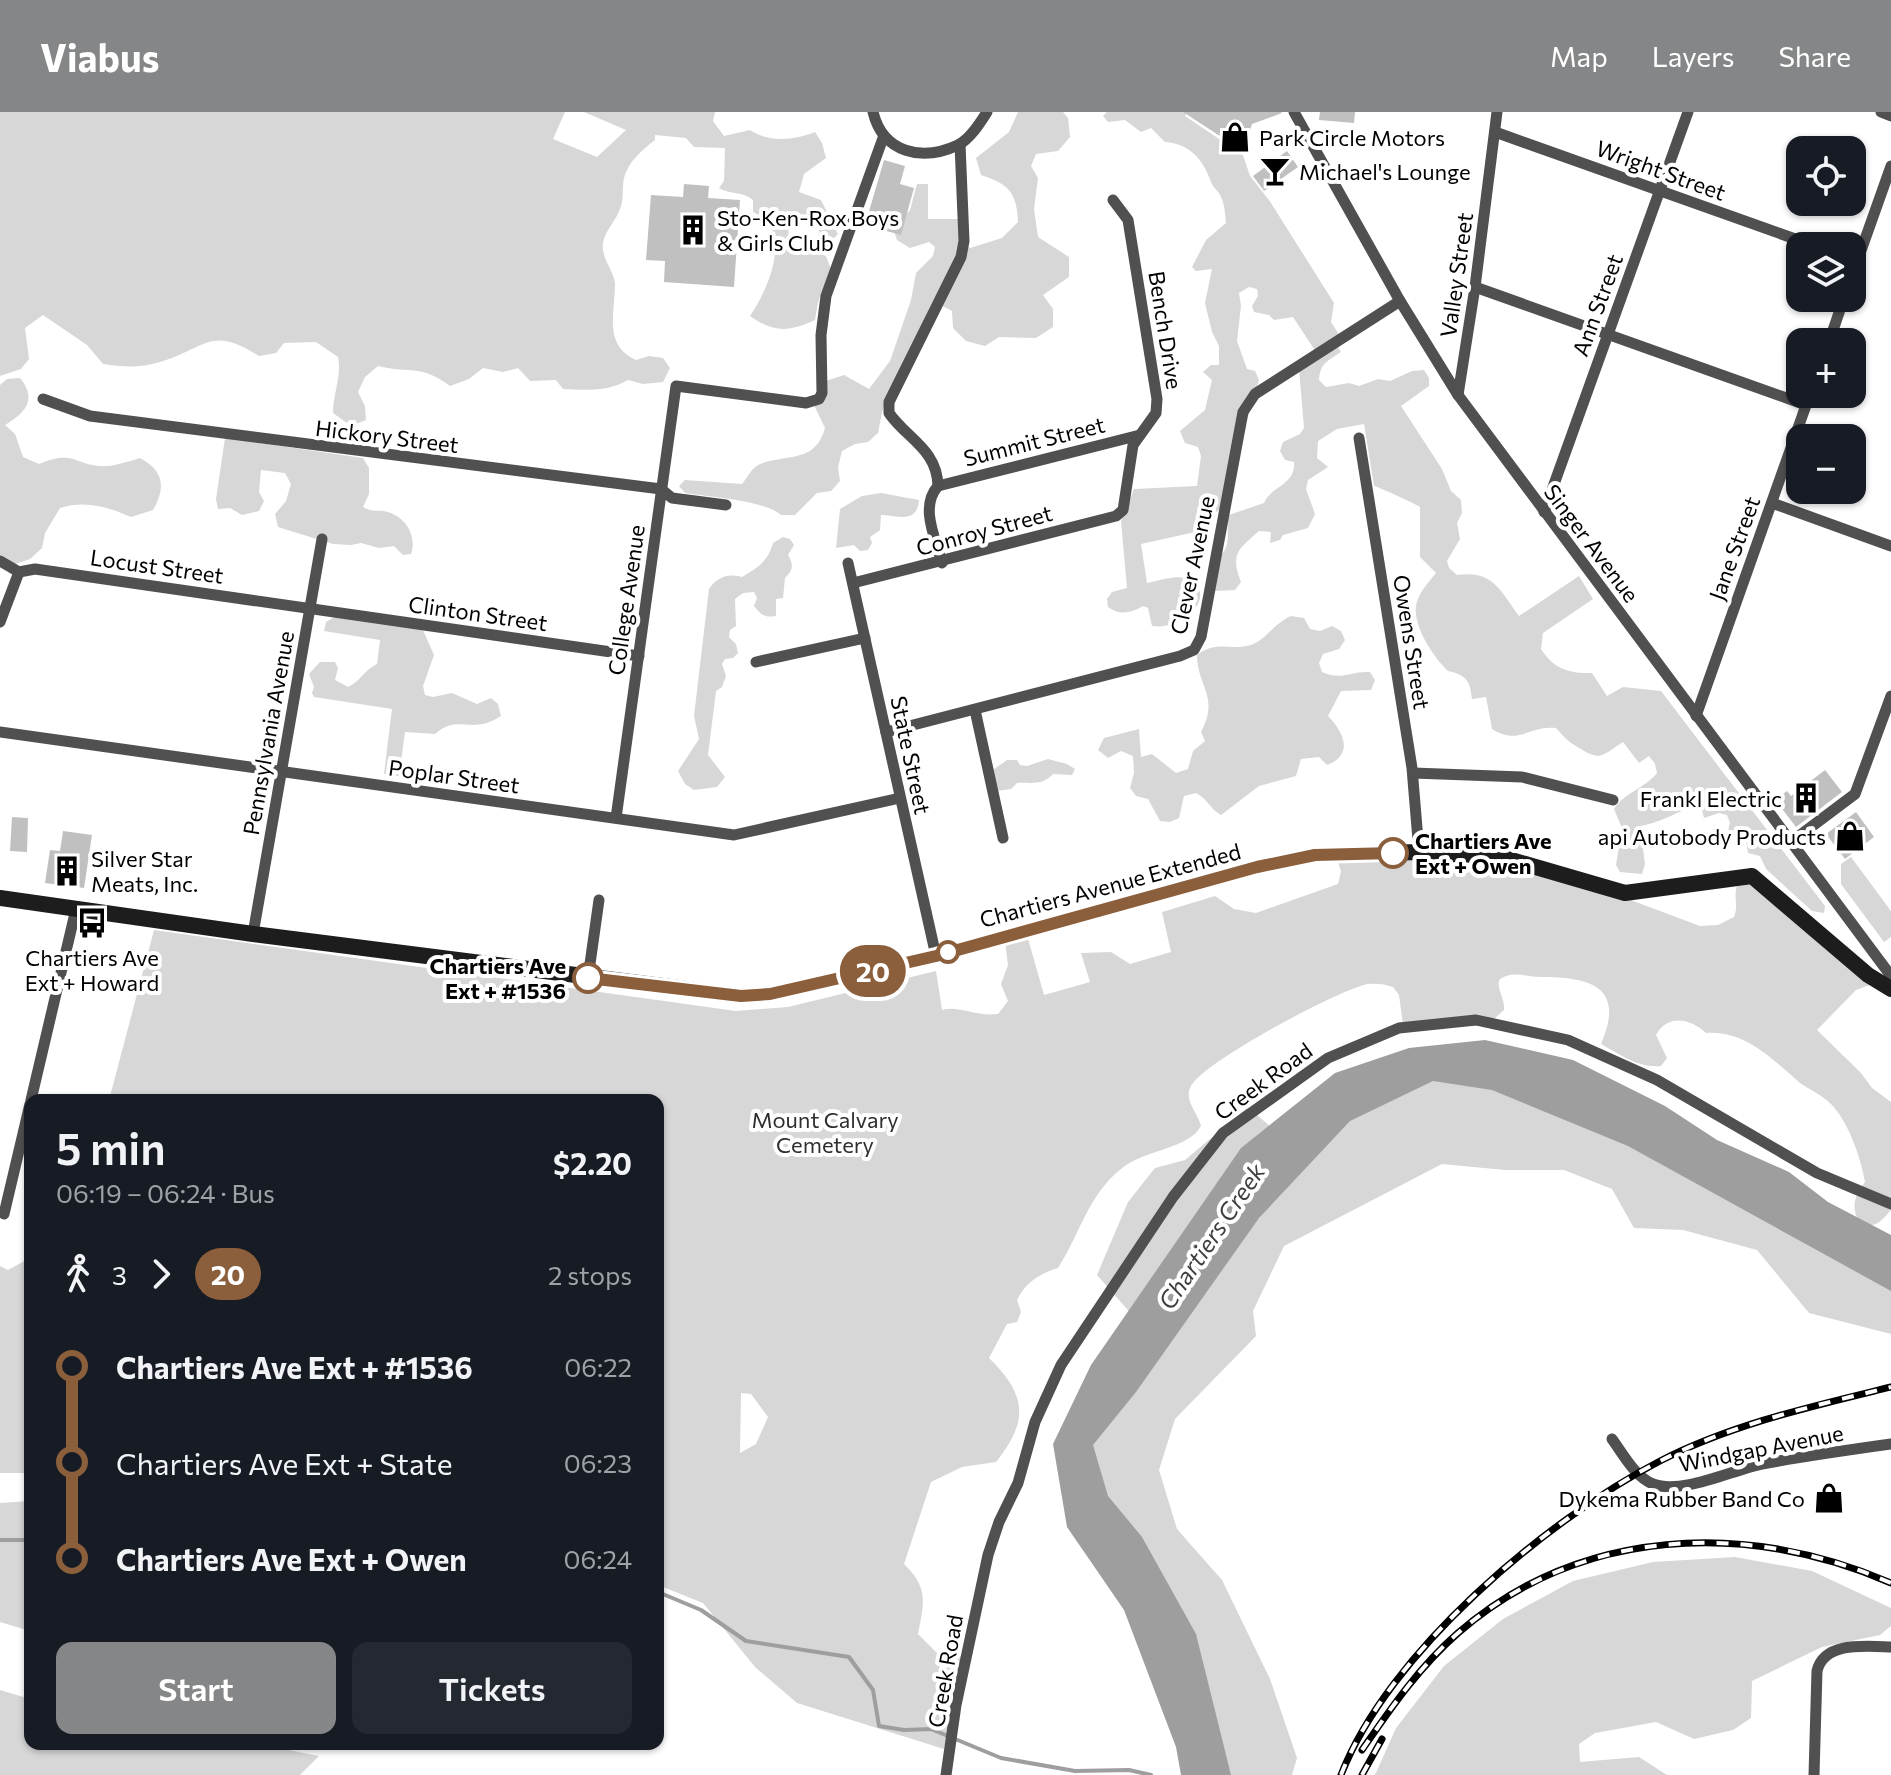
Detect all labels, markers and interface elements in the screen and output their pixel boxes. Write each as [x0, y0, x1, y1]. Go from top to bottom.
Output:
text: Viabus [40, 33, 159, 80]
text: Map [1550, 39, 1608, 73]
text: Layers [1652, 39, 1734, 73]
text: Share [1778, 39, 1851, 73]
shop icon: Park Circle Motors [1218, 120, 1252, 154]
place label: Park Circle Motors [1259, 124, 1445, 151]
street label: Wright Street [1593, 134, 1729, 206]
map controls [1786, 136, 1866, 504]
button: locate [1786, 136, 1866, 216]
bar icon: Michael's Lounge [1258, 154, 1292, 188]
place label: Michael's Lounge [1299, 158, 1471, 185]
place label: Sto-Ken-Rox Boys & Girls Club [717, 204, 899, 256]
street label: Valley Street [1434, 211, 1478, 339]
building icon: Sto-Ken-Rox Boys & Girls Club [676, 213, 710, 247]
button: layers [1786, 232, 1866, 312]
street label: Ann Street [1566, 250, 1628, 360]
street label: Bench Drive [1143, 269, 1189, 391]
button: + [1786, 328, 1866, 408]
street label: Summit Street [961, 410, 1107, 472]
street label: Hickory Street [314, 414, 460, 458]
button: − [1786, 424, 1866, 504]
street label: Singer Avenue [1539, 479, 1645, 607]
street label: Jane Street [1703, 492, 1765, 604]
street label: Clever Avenue [1164, 493, 1220, 637]
street label: Conroy Street [913, 499, 1055, 561]
street label: College Avenue [602, 523, 650, 677]
street label: Locust Street [89, 543, 225, 589]
street label: Owens Street [1388, 573, 1436, 711]
street label: Clinton Street [407, 590, 549, 636]
street label: Pennsylvania Avenue [237, 629, 299, 837]
street label: State Street [885, 693, 937, 817]
street label: Poplar Street [387, 753, 521, 799]
building icon: Frankl Electric [1789, 781, 1823, 815]
place label: Frankl Electric [1640, 785, 1782, 812]
shop icon: api Autobody Products [1833, 819, 1867, 853]
place label: api Autobody Products [1598, 823, 1826, 850]
place label: Chartiers Ave Ext + Owen [1415, 827, 1551, 879]
street label: Chartiers Avenue Extended [976, 837, 1244, 933]
marker: Chartiers Ave Ext + Owen [1378, 838, 1408, 868]
place label: Silver Star Meats, Inc. [91, 845, 198, 897]
building icon: Silver Star Meats, Inc. [50, 854, 84, 888]
bus stop icon: Chartiers Ave Ext + Howard [75, 906, 109, 940]
unlabelled marker [937, 941, 959, 963]
place label: Chartiers Ave Ext + Howard [25, 944, 159, 996]
line badge: 20 [837, 945, 909, 997]
place label: Chartiers Ave Ext + #1536 [430, 952, 566, 1004]
text: 20 [856, 954, 890, 988]
marker: Chartiers Ave Ext + #1536 [573, 963, 603, 993]
street label: Creek Road [1209, 1037, 1317, 1125]
park label: Mount Calvary Cemetery [751, 1106, 899, 1158]
text: 5 min [56, 1120, 166, 1174]
text: $2.20 [553, 1144, 632, 1181]
water label: Chartiers Creek [1152, 1157, 1271, 1314]
text: 06:19 – 06:24 · Bus [56, 1177, 275, 1208]
icon: walk [56, 1252, 100, 1296]
icon: forward [139, 1252, 183, 1296]
text: 20 [211, 1257, 245, 1291]
text: 3 [112, 1259, 127, 1290]
text: 2 stops [548, 1259, 632, 1290]
text: Chartiers Ave Ext + #1536 [116, 1348, 473, 1385]
text: 06:22 [564, 1351, 632, 1382]
street label: Windgap Avenue [1676, 1419, 1846, 1477]
text: Chartiers Ave Ext + State [116, 1444, 452, 1481]
text: 06:23 [564, 1447, 632, 1478]
shop icon: Dykema Rubber Band Co [1812, 1481, 1846, 1515]
place label: Dykema Rubber Band Co [1558, 1485, 1805, 1512]
text: Chartiers Ave Ext + Owen [116, 1540, 467, 1577]
text: 06:24 [564, 1543, 632, 1574]
street label: Creek Road [922, 1612, 968, 1730]
button: Start [56, 1642, 336, 1734]
button: Tickets [352, 1642, 632, 1734]

